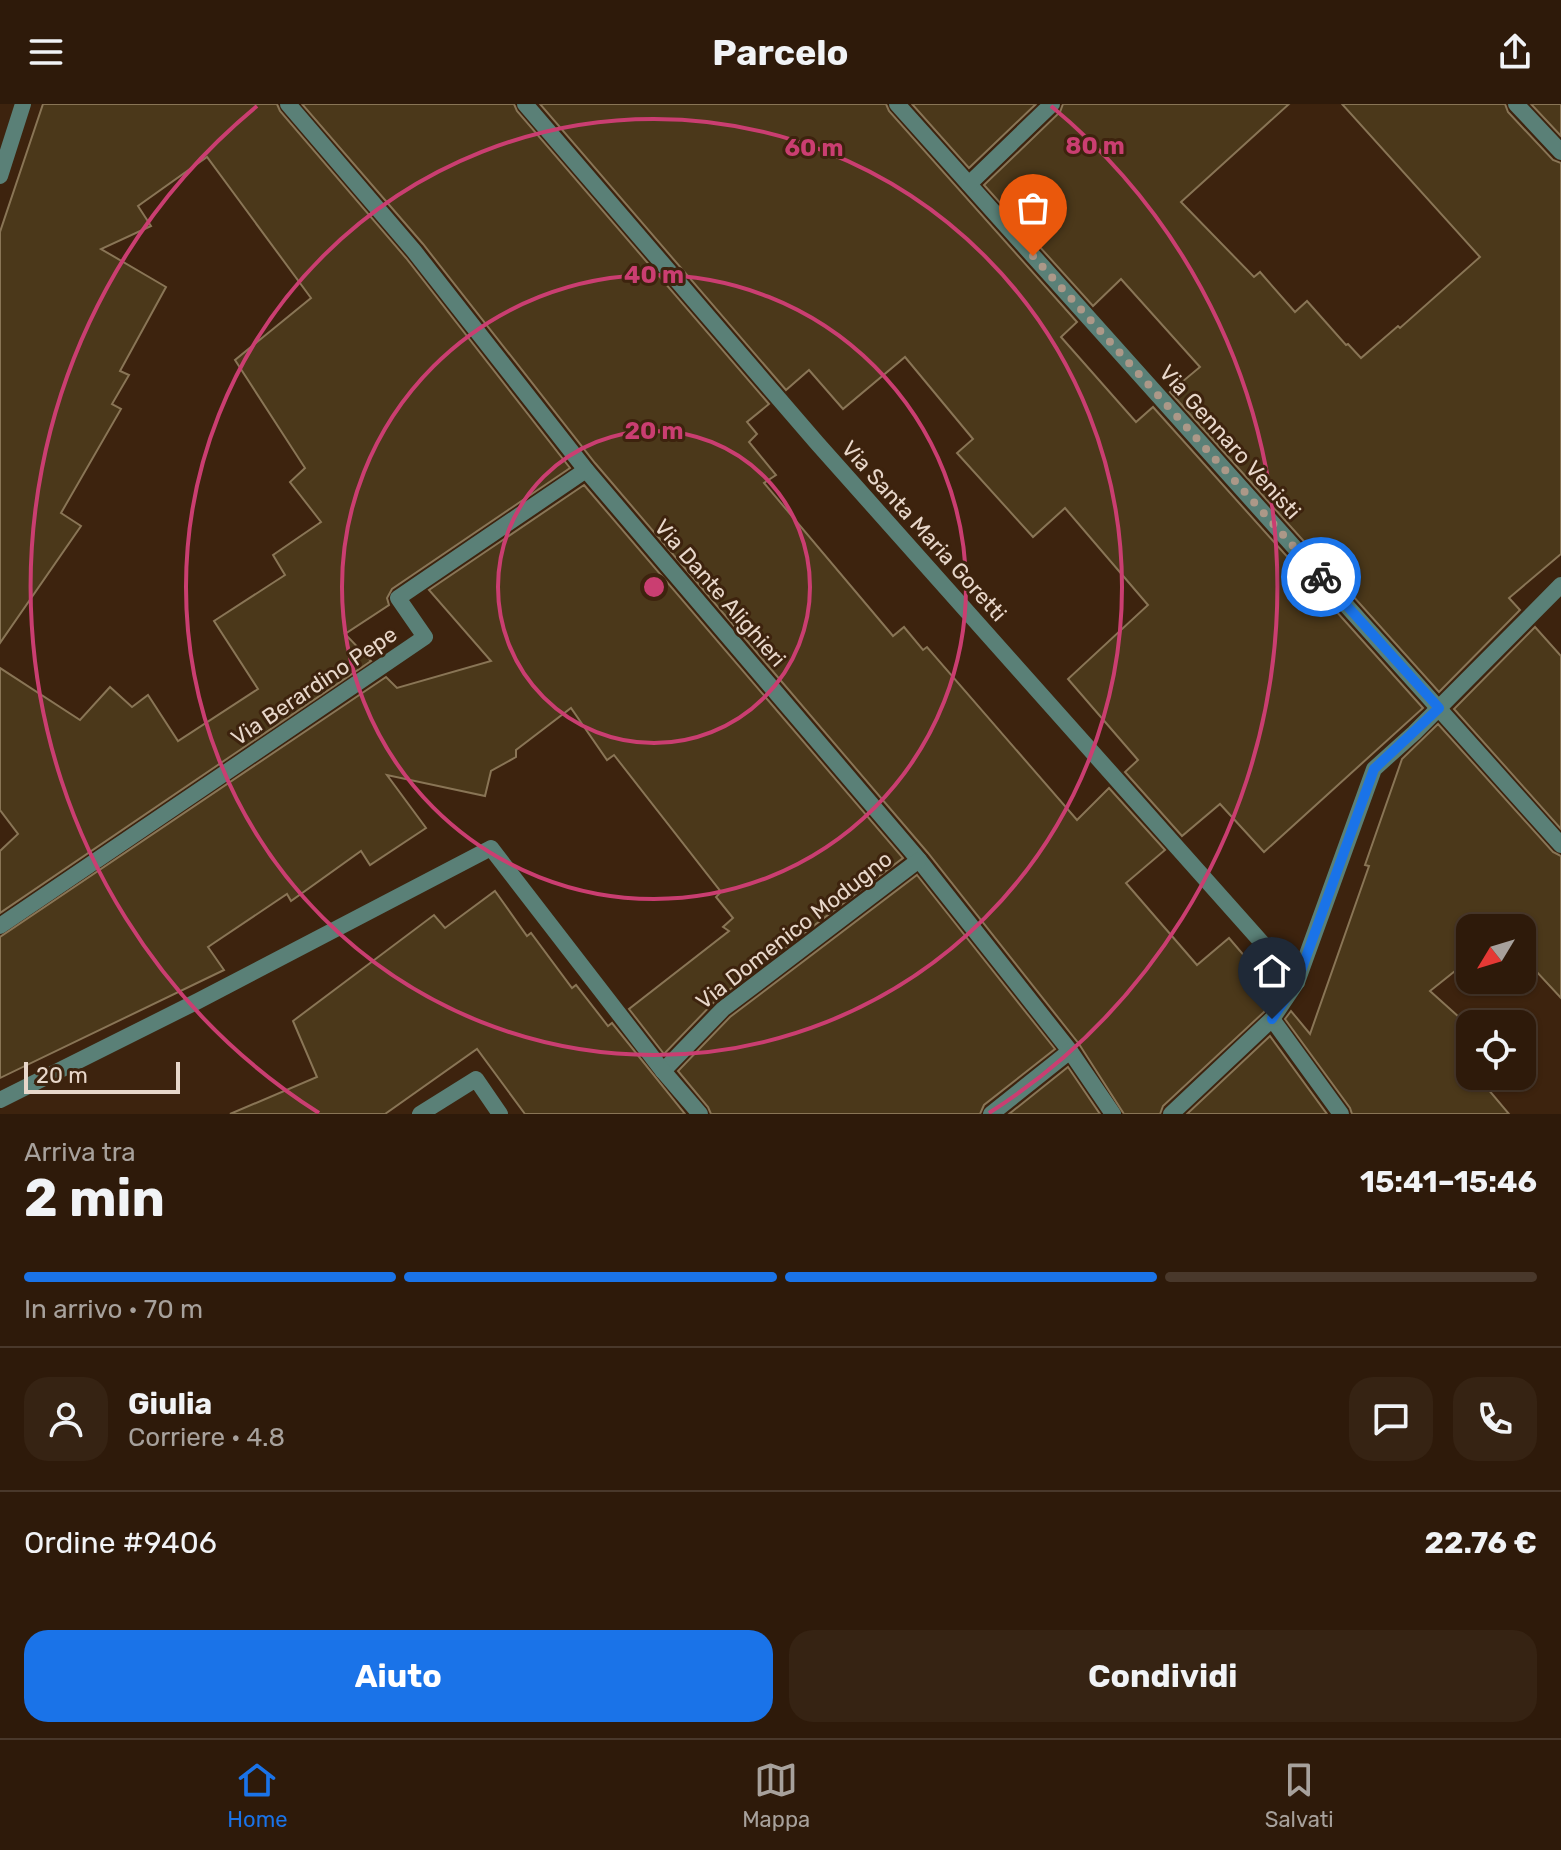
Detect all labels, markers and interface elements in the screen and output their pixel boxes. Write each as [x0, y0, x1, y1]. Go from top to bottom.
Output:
icon: menu [24, 30, 68, 74]
icon: share [1493, 30, 1537, 74]
text: Parcelo [712, 31, 849, 74]
text: 80 m [1065, 132, 1125, 160]
text: 60 m [784, 134, 844, 162]
pin [999, 174, 1067, 256]
icon: bag [1011, 186, 1055, 230]
text: 40 m [624, 261, 684, 289]
street label: Via Gennaro Venisti [1154, 359, 1306, 525]
text: 20 m [624, 417, 684, 445]
street label: Via Santa Maria Goretti [836, 435, 1012, 627]
street label: Via Dante Alighieri [649, 514, 791, 672]
courier [1281, 537, 1361, 617]
icon: bike [1299, 555, 1343, 599]
centre of rings [640, 573, 668, 601]
street label: Via Berardino Pepe [226, 621, 402, 751]
street label: Via Domenico Modugno [691, 845, 897, 1015]
north arrow [1456, 914, 1536, 994]
map controls [1456, 914, 1536, 1090]
pin [1238, 937, 1306, 1019]
icon: home [1250, 949, 1294, 993]
button: locate [1456, 1010, 1536, 1090]
scale bar [24, 1058, 180, 1094]
text: 20 m [36, 1062, 88, 1089]
text: Arriva tra [24, 1137, 136, 1168]
text: 15:41–15:46 [1360, 1164, 1537, 1200]
text: 2 min [24, 1167, 165, 1229]
text: In arrivo · 70 m [24, 1294, 203, 1325]
button: person [24, 1377, 108, 1461]
button: chat [1349, 1377, 1433, 1461]
button: phone [1453, 1377, 1537, 1461]
text: Giulia [128, 1386, 212, 1422]
text: Corriere · 4.8 [128, 1422, 285, 1453]
text: Ordine #9406 [24, 1525, 217, 1561]
text: 22.76 € [1425, 1525, 1537, 1561]
button: Aiuto [24, 1630, 773, 1722]
button: Condividi [789, 1630, 1537, 1722]
tab: Home [227, 1758, 288, 1833]
tab: Mappa [742, 1758, 810, 1833]
tab: Salvati [1265, 1758, 1334, 1833]

